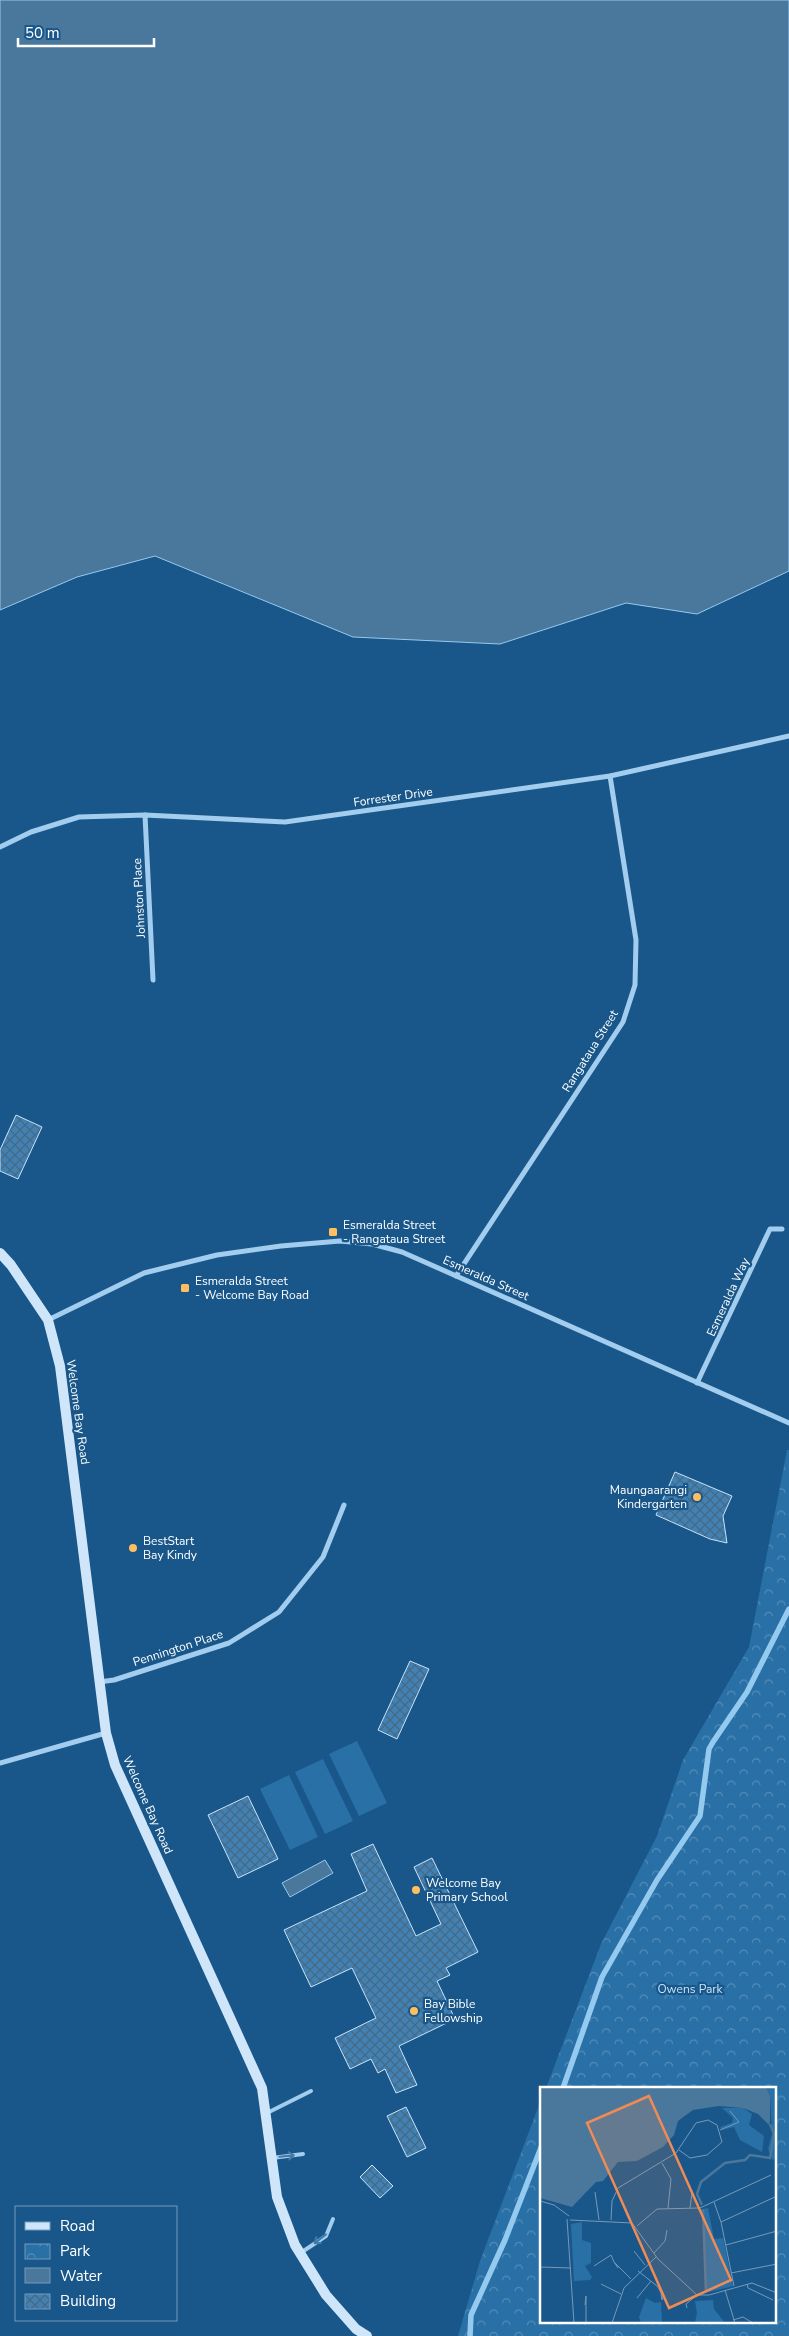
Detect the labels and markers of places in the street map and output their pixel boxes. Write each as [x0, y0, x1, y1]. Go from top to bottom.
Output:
place label: Esmeralda Street - Rangataua Street [343, 1217, 446, 1247]
marker: Esmeralda Street - Rangataua Street [327, 1226, 339, 1238]
place label: Esmeralda Street - Welcome Bay Road [195, 1273, 309, 1303]
marker: Esmeralda Street - Welcome Bay Road [179, 1282, 191, 1294]
place label: Maungaarangi Kindergarten [610, 1482, 687, 1512]
marker: Maungaarangi Kindergarten [691, 1491, 703, 1503]
place label: BestStart Bay Kindy [143, 1533, 198, 1563]
marker: BestStart Bay Kindy [127, 1542, 139, 1554]
place label: Welcome Bay Primary School [426, 1875, 508, 1905]
marker: Welcome Bay Primary School [410, 1884, 422, 1896]
place label: Bay Bible Fellowship [424, 1996, 483, 2026]
marker: Bay Bible Fellowship [408, 2005, 420, 2017]

